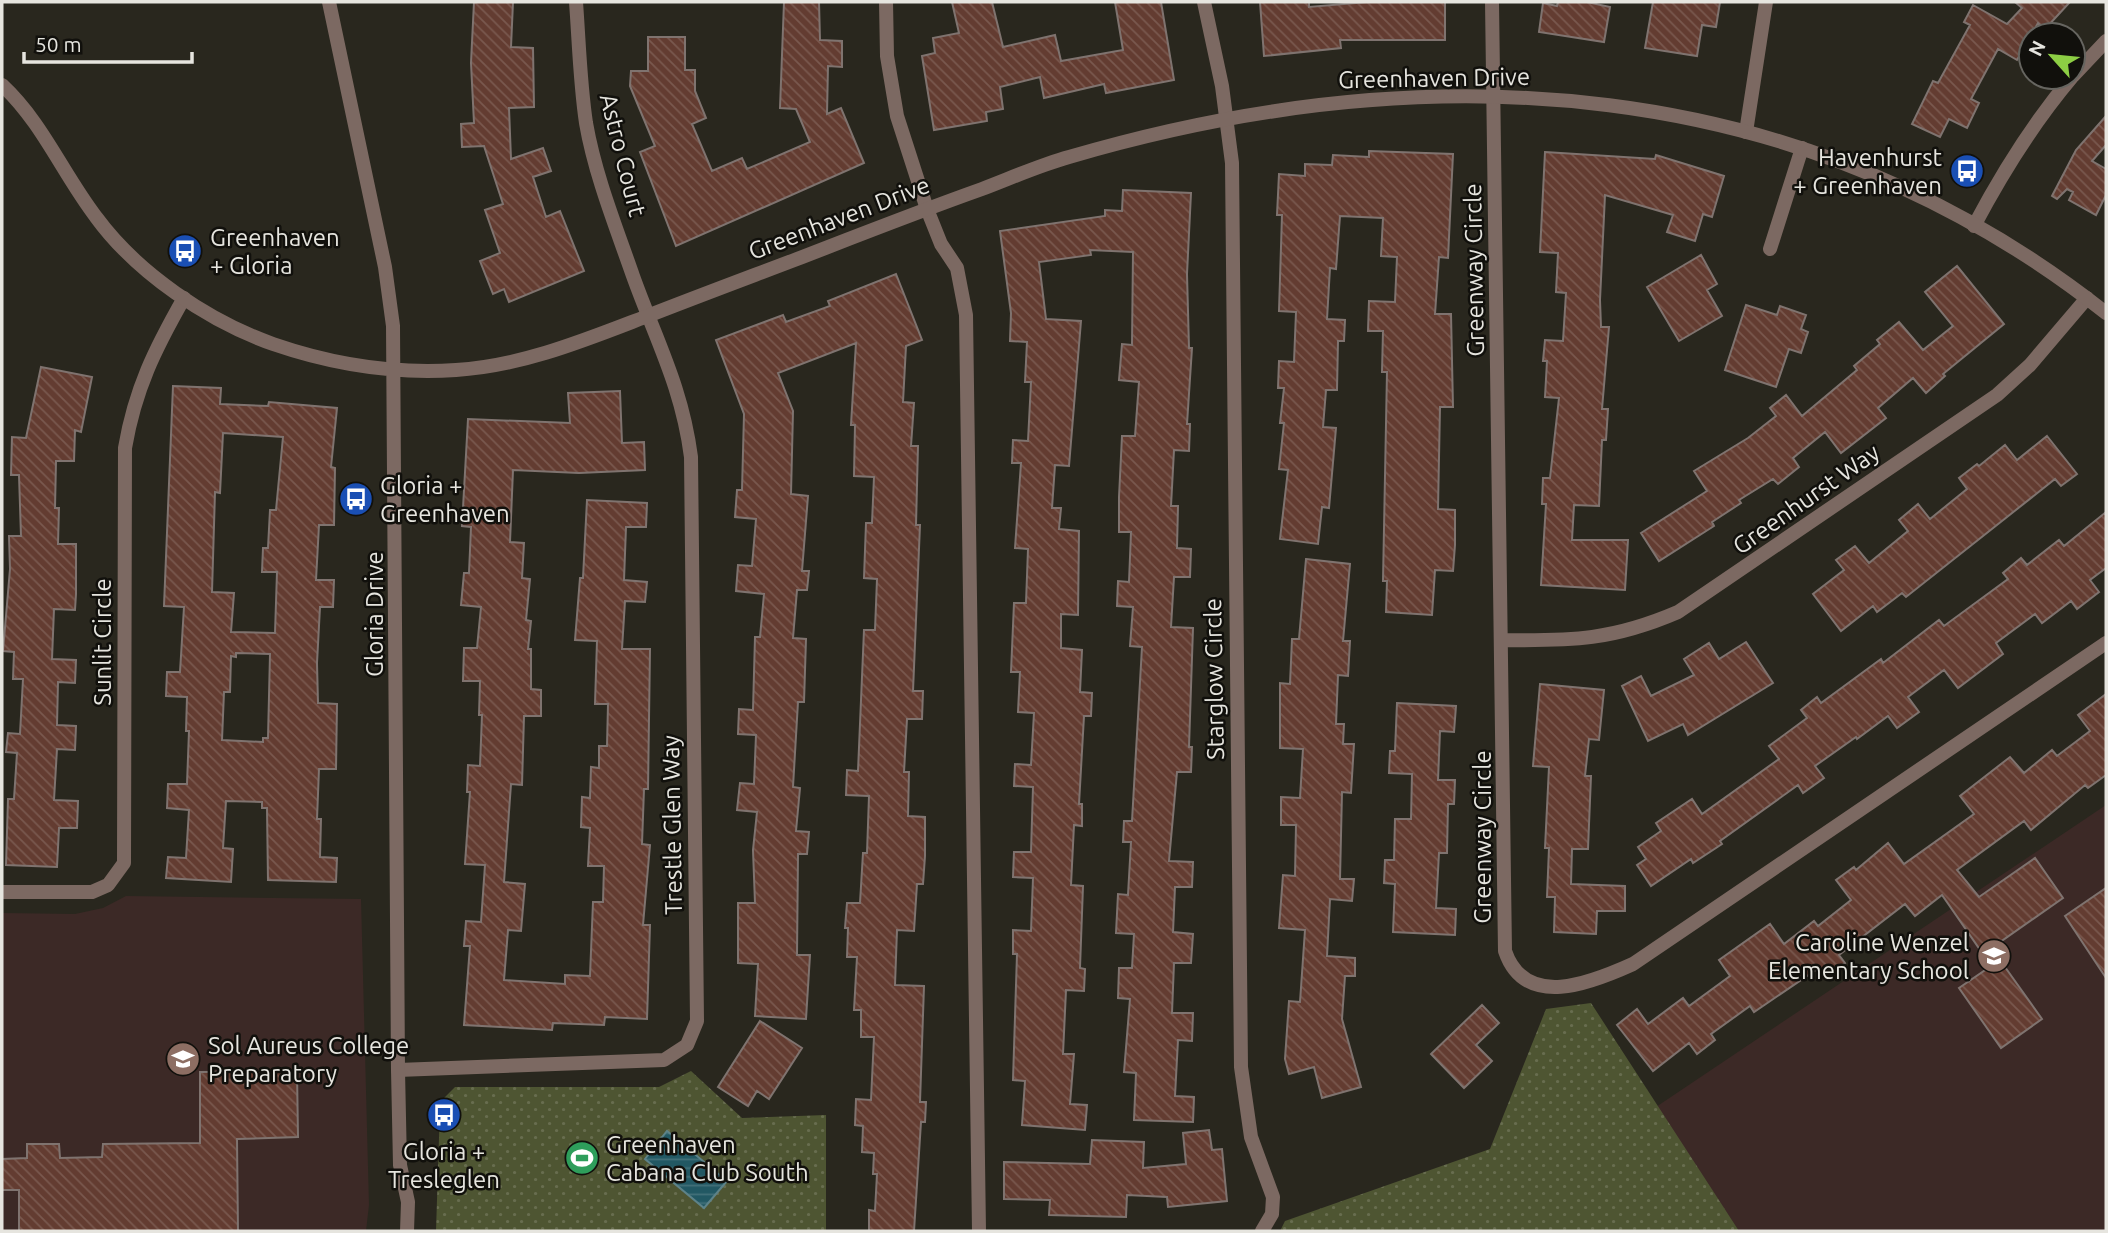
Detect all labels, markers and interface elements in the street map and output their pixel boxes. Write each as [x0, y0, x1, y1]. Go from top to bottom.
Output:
scale bar [24, 21, 192, 65]
north arrow [2017, 21, 2087, 91]
text: 50 m [35, 32, 82, 56]
text: N [2024, 37, 2050, 60]
street label: Greenhaven Drive [1338, 63, 1530, 93]
street label: Astro Court [595, 91, 651, 220]
place label: Havenhurst + Greenhaven [1793, 144, 1943, 199]
bus stop icon: Havenhurst + Greenhaven [1948, 152, 1986, 190]
street label: Greenhaven Drive [745, 171, 933, 265]
street label: Greenway Circle [1459, 183, 1489, 357]
place label: Greenhaven + Gloria [210, 224, 340, 279]
bus stop icon: Greenhaven + Gloria [166, 232, 204, 270]
street label: Greenhurst Way [1728, 438, 1885, 560]
place label: Gloria + Greenhaven [380, 472, 510, 527]
bus stop icon: Gloria + Greenhaven [337, 480, 375, 518]
street label: Gloria Drive [361, 551, 388, 677]
street label: Sunlit Circle [89, 578, 116, 706]
street label: Starglow Circle [1199, 598, 1229, 760]
street label: Trestle Glen Way [657, 734, 687, 915]
street label: Greenway Circle [1469, 750, 1496, 924]
place label: Caroline Wenzel Elementary School [1768, 929, 1969, 984]
school or university icon: Caroline Wenzel Elementary School [1975, 937, 2013, 975]
place label: Sol Aureus College Preparatory [208, 1032, 409, 1087]
school or university icon: Sol Aureus College Preparatory [164, 1040, 202, 1078]
bus stop icon: Gloria + Tresleglen [425, 1096, 463, 1134]
place label: Greenhaven Cabana Club South [606, 1131, 809, 1186]
place label: Gloria + Tresleglen [388, 1138, 500, 1193]
sports icon: Greenhaven Cabana Club South [563, 1139, 601, 1177]

